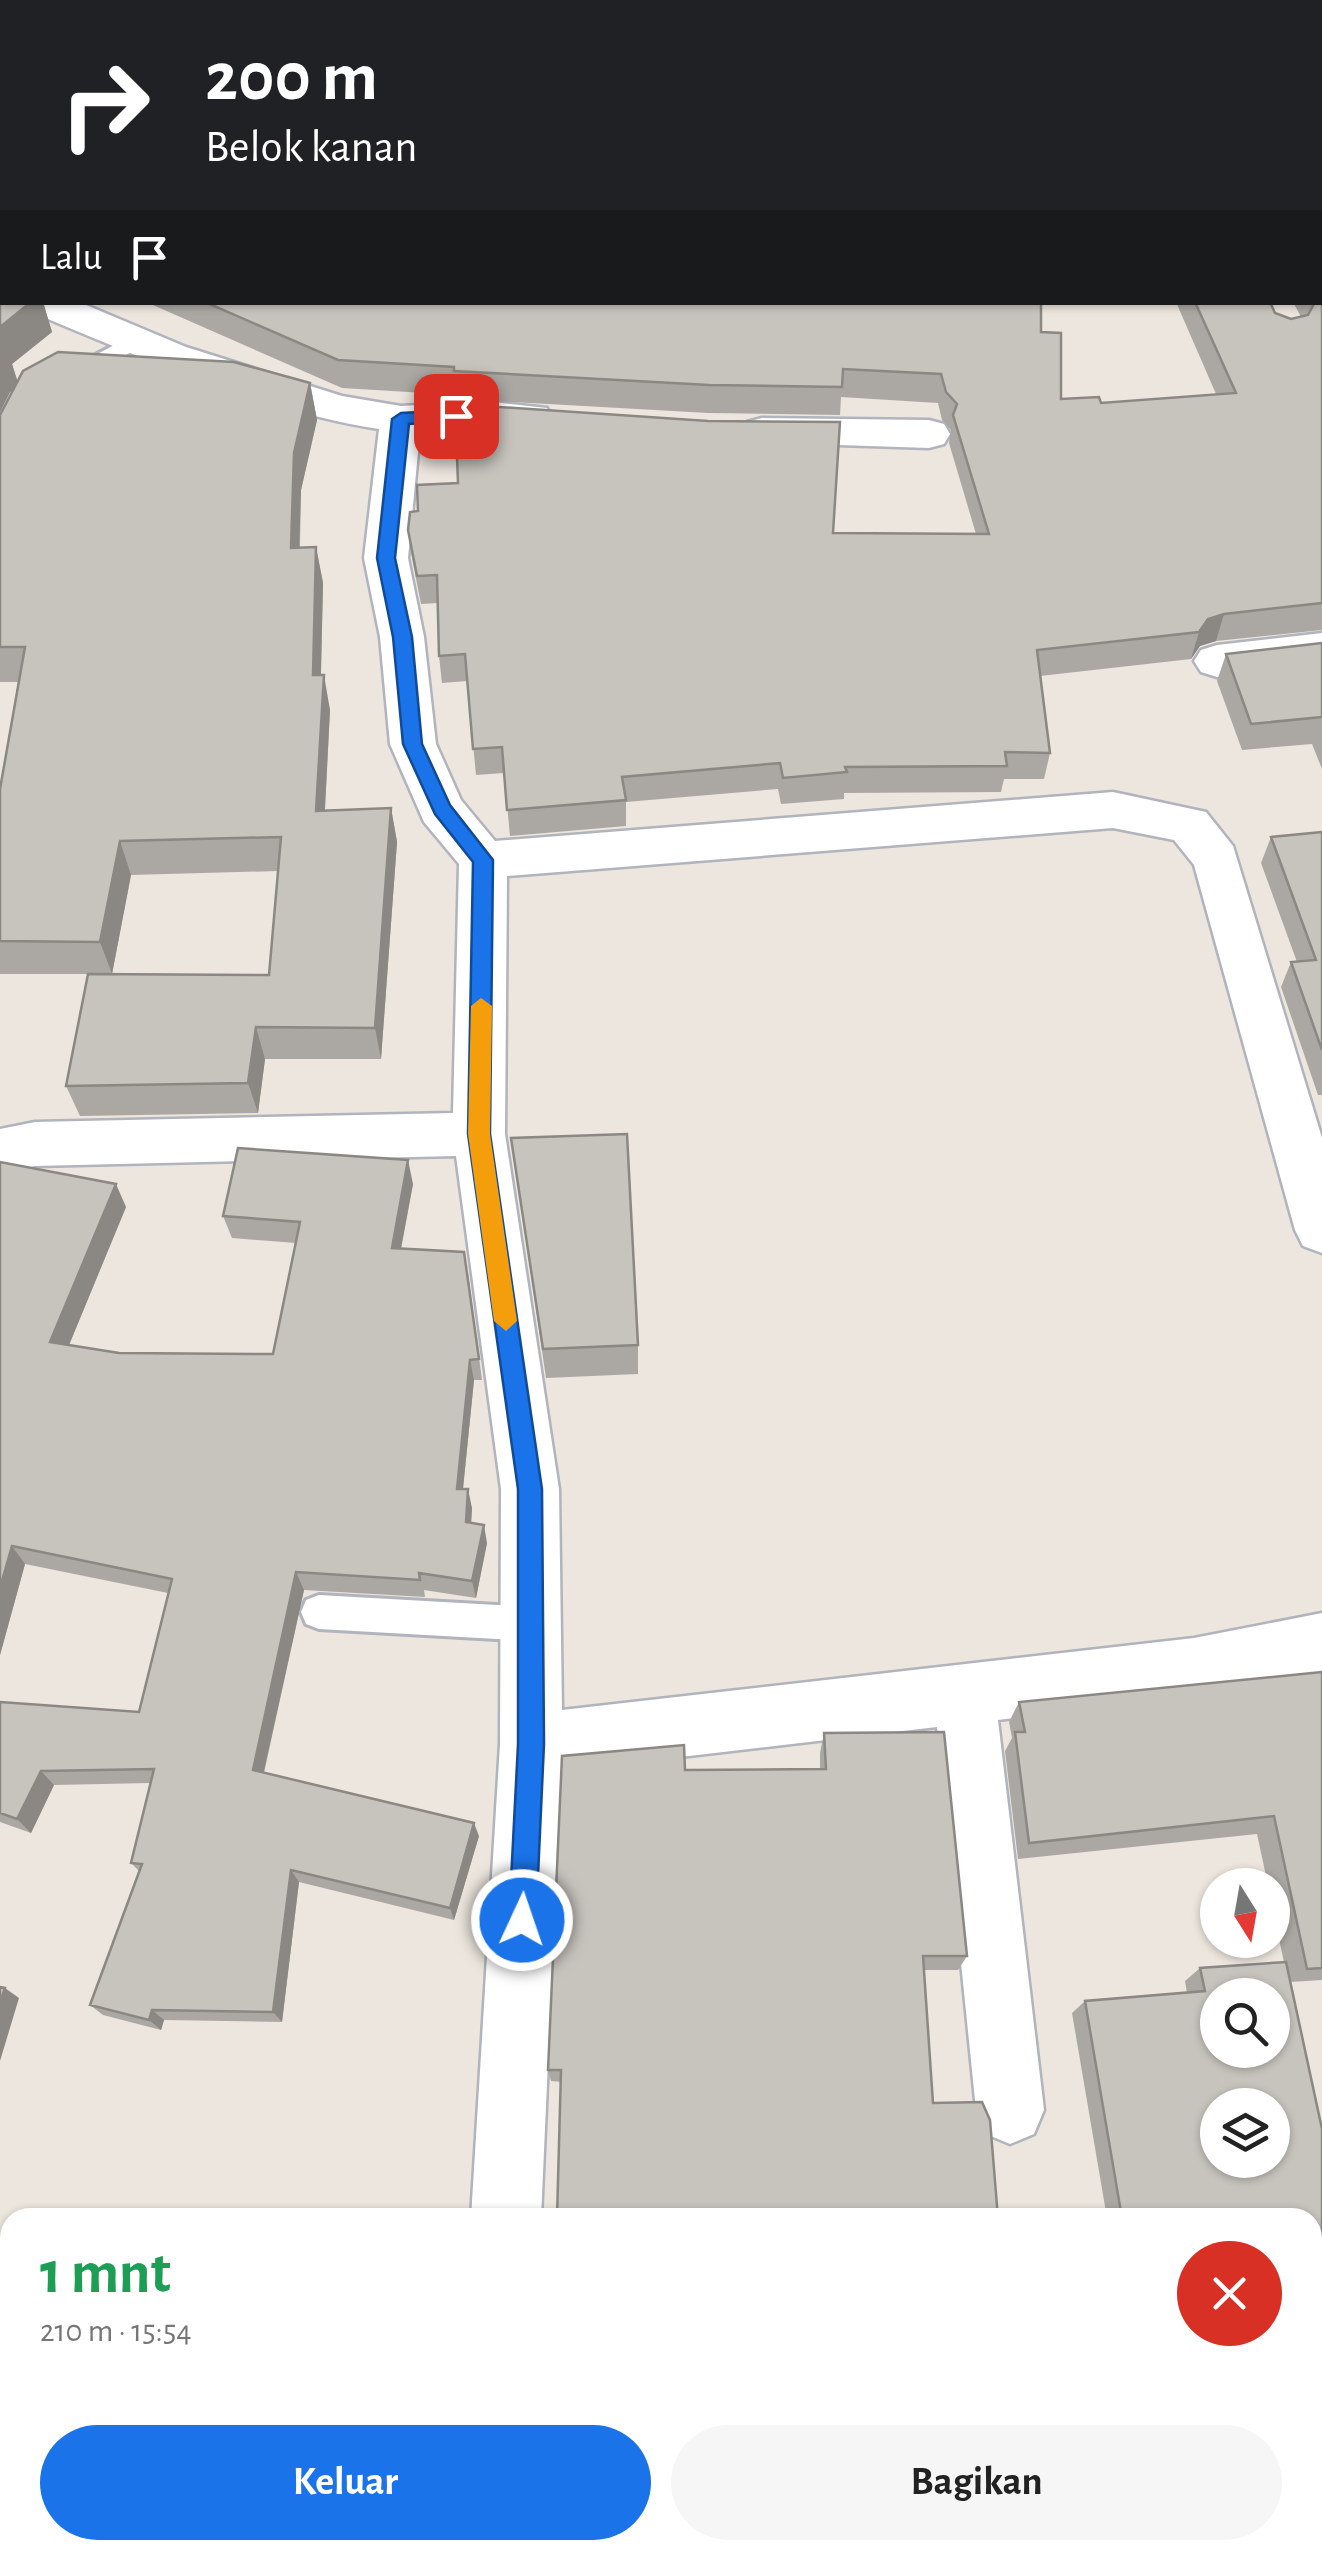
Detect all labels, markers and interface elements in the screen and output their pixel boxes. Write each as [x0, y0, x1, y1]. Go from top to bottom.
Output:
icon: right [40, 40, 170, 170]
text: 200 m [205, 43, 378, 113]
text: Belok kanan [205, 125, 417, 170]
icon: arrive [122, 230, 177, 285]
text: Lalu [40, 239, 102, 277]
pin [414, 374, 499, 459]
icon: arrive [429, 389, 484, 444]
position arrow [470, 1868, 574, 1972]
north arrow [1200, 1868, 1290, 1958]
map controls [1200, 1868, 1290, 2178]
button: search [1200, 1978, 1290, 2068]
button: layers [1200, 2088, 1290, 2178]
button: close [1177, 2241, 1282, 2346]
text: 1 mnt [40, 2244, 171, 2304]
text: 210 m · 15:54 [40, 2315, 192, 2347]
button: Keluar [40, 2425, 651, 2540]
button: Bagikan [671, 2425, 1282, 2540]

